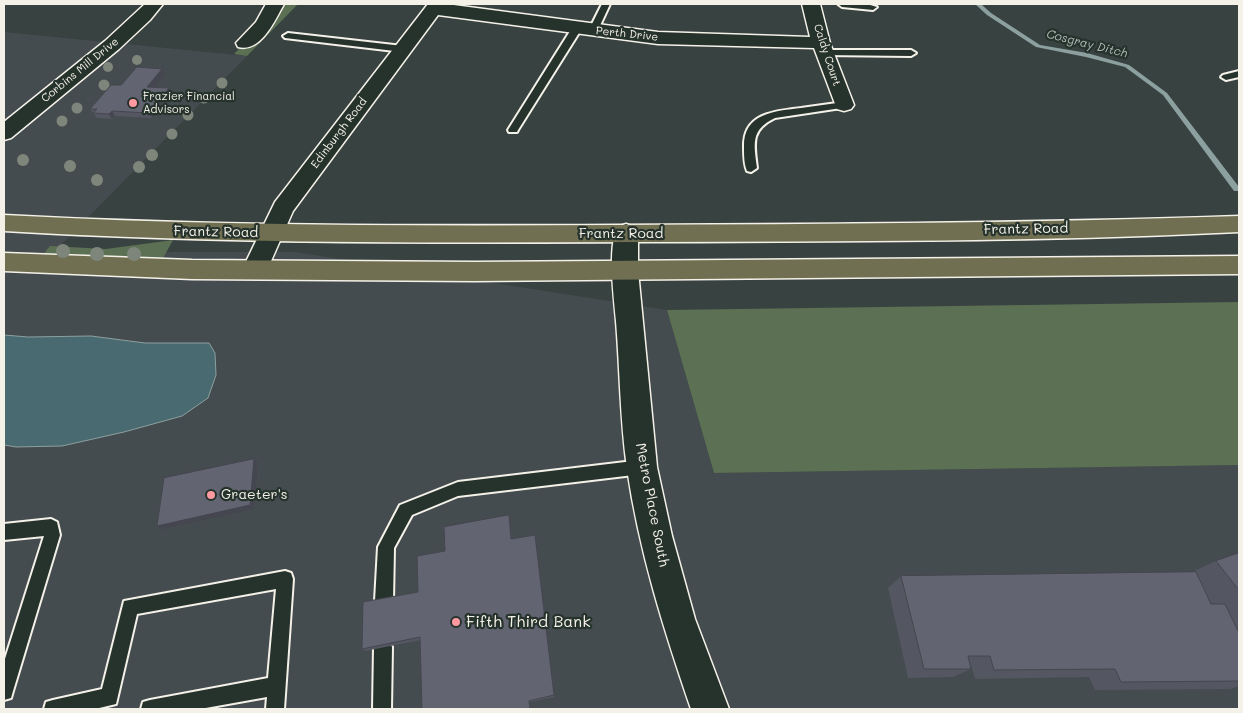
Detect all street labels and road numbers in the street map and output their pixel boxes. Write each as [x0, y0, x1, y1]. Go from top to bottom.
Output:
street label: Caldy Court [811, 22, 843, 88]
street label: Perth Drive [595, 24, 659, 44]
street label: Corbins Mill Drive [39, 35, 121, 105]
street label: Edinburgh Road [308, 95, 370, 171]
street label: Frantz Road [984, 220, 1068, 238]
street label: Frantz Road [174, 223, 258, 241]
street label: Frantz Road [579, 226, 663, 242]
street label: Metro Place South [632, 442, 672, 568]

